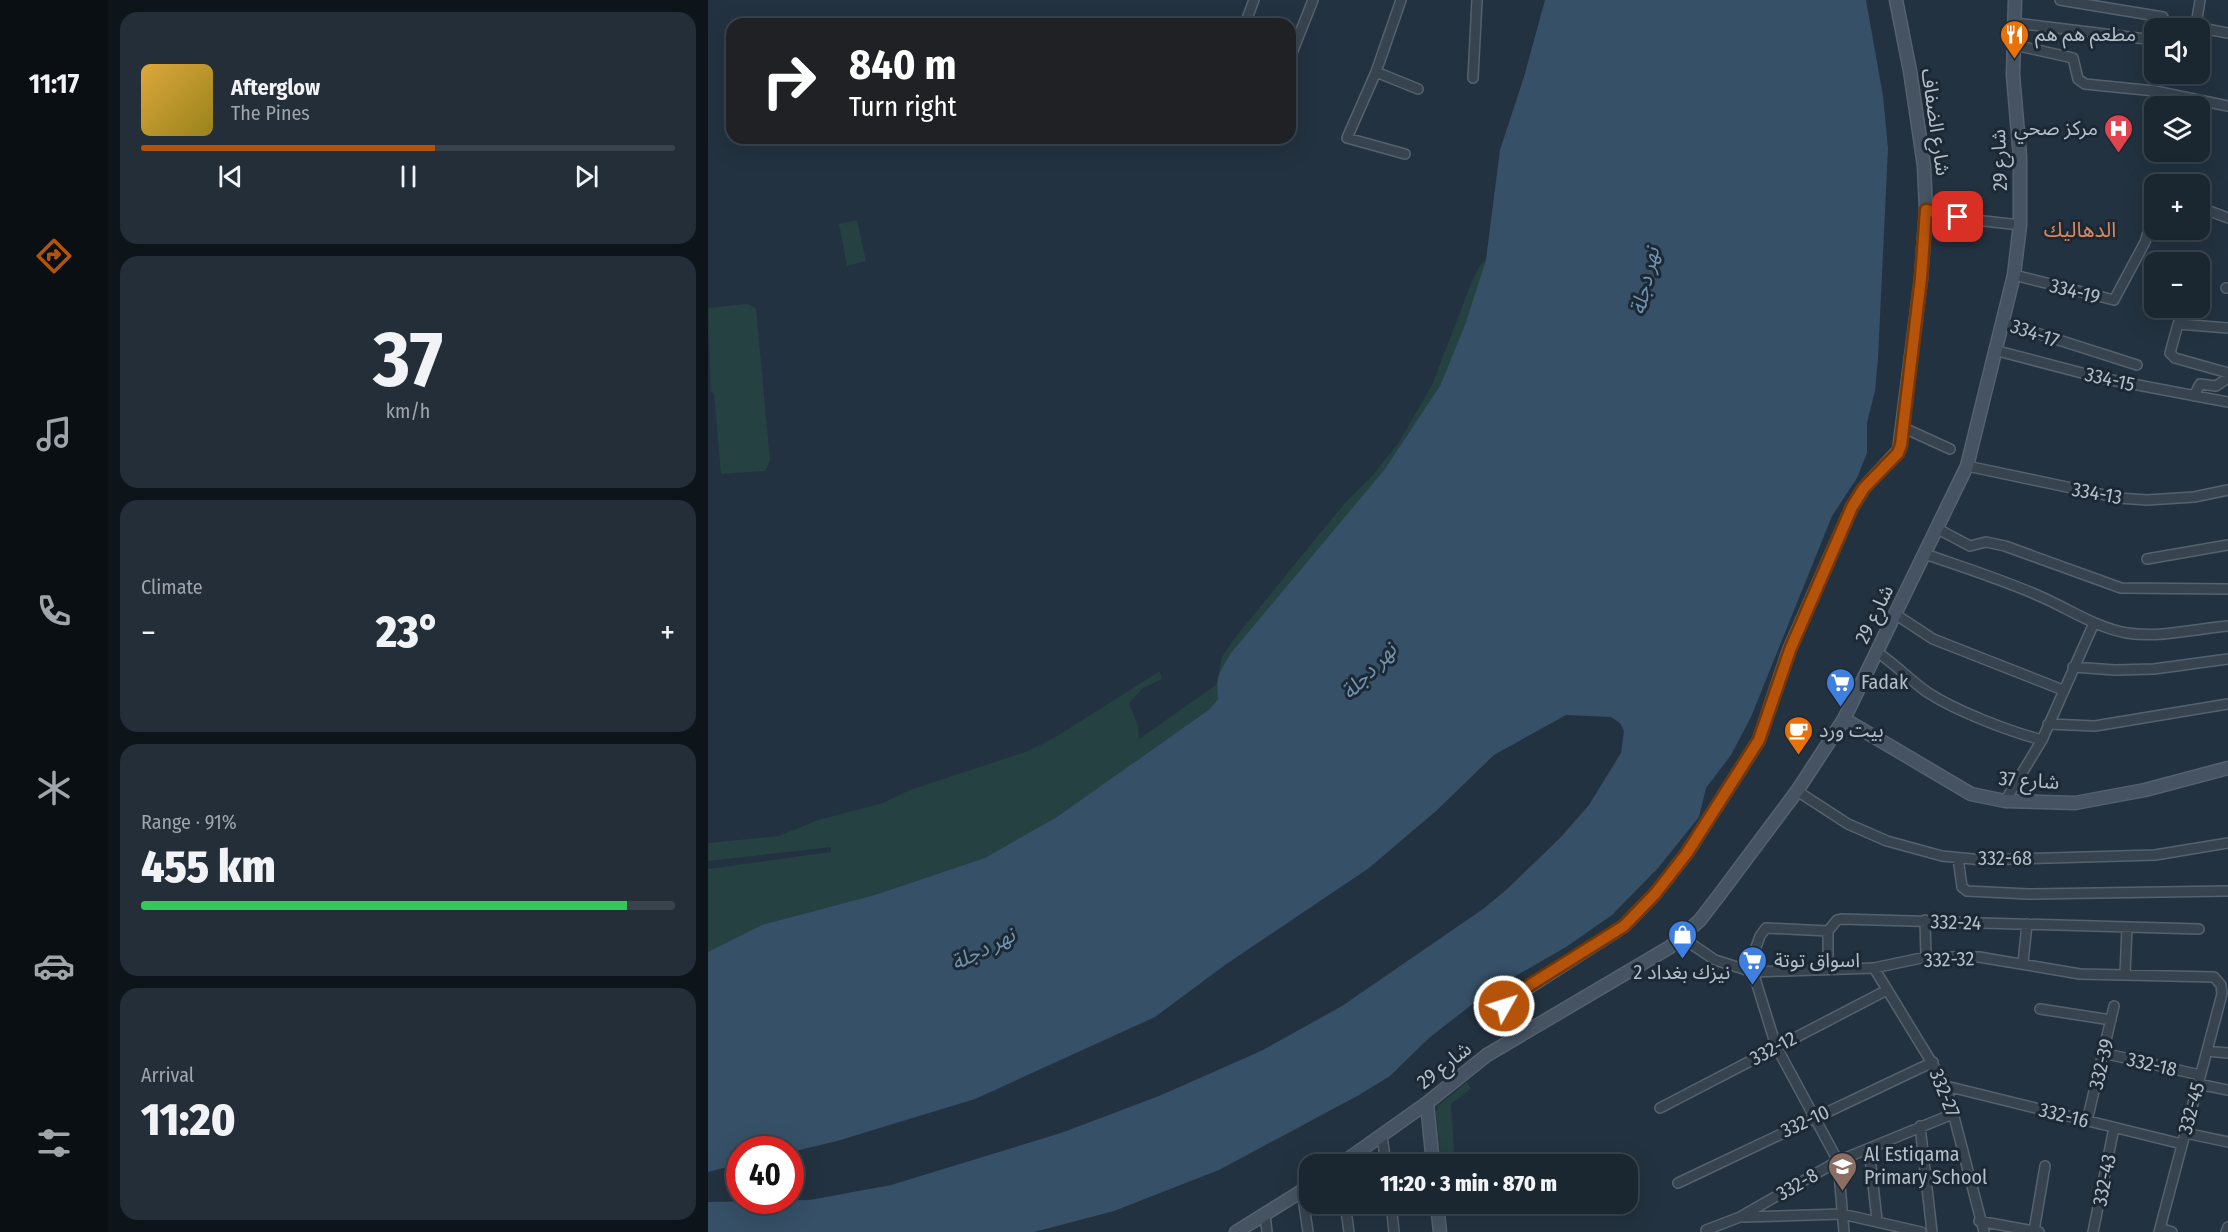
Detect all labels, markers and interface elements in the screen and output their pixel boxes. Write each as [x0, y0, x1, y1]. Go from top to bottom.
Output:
restaurant icon: مطعم هم هم [1998, 18, 2030, 60]
map controls [2144, 18, 2210, 318]
button: sound [2144, 18, 2210, 84]
place label: مطعم هم هم [2035, 22, 2136, 49]
text: 840 m [849, 40, 956, 90]
icon: right [750, 42, 828, 120]
street label: شارع الضفاف [1914, 67, 1955, 178]
text: 11:17 [29, 68, 79, 100]
text: Afterglow [231, 74, 320, 101]
text: Turn right [849, 91, 957, 123]
button: layers [2144, 96, 2210, 162]
text: The Pines [231, 101, 310, 125]
hospital icon: مركز صحي [2103, 112, 2135, 154]
place label: مركز صحي [2014, 116, 2098, 144]
street label: شارع 29 [1986, 128, 2015, 191]
icon: previous [214, 160, 247, 193]
icon: pause [392, 160, 425, 193]
icon: next [570, 160, 603, 193]
button: + [2144, 174, 2210, 240]
pin [1932, 191, 1983, 242]
icon: arrive [1941, 200, 1974, 233]
district label: الدهاليك [2044, 217, 2116, 243]
icon: directions [33, 235, 75, 277]
water label: نهر دجلة [1625, 243, 1666, 317]
button: − [2144, 252, 2210, 318]
street label: 334-19 [2047, 273, 2103, 309]
text: 37 [373, 313, 443, 407]
street label: 334-17 [2008, 314, 2062, 352]
street label: 334-15 [2083, 362, 2137, 396]
text: km/h [386, 399, 430, 423]
icon: music [33, 413, 75, 455]
street label: 334-13 [2070, 477, 2124, 509]
text: Climate [141, 575, 203, 599]
street label: شارع 29 [1850, 581, 1901, 648]
icon: phone [33, 590, 75, 632]
text: 23° [376, 605, 440, 659]
text: − [141, 613, 156, 653]
text: + [660, 613, 675, 653]
water label: نهر دجلة [1336, 636, 1403, 705]
supermarket icon: Fadak [1824, 666, 1856, 708]
place label: Fadak [1861, 670, 1909, 694]
cafe icon: بيت ورد [1782, 714, 1814, 756]
place label: بيت ورد [1819, 718, 1884, 742]
street label: شارع 37 [1998, 766, 2060, 797]
icon: climate [33, 767, 75, 809]
text: Range · 91% [141, 810, 237, 834]
text: 455 km [141, 840, 276, 894]
street label: 332-68 [1978, 846, 2032, 870]
street label: 332-24 [1930, 909, 1982, 935]
shop icon: نيزك بغداد 2 [1666, 918, 1698, 960]
water label: نهر دجلة [947, 921, 1021, 976]
supermarket icon: اسواق توتة [1737, 944, 1769, 986]
icon: car [33, 945, 75, 987]
street label: 332-32 [1923, 946, 1975, 972]
place label: اسواق توتة [1774, 948, 1860, 972]
place label: نيزك بغداد 2 [1634, 960, 1730, 984]
position arrow [1472, 974, 1536, 1038]
street label: 332-12 [1746, 1026, 1801, 1070]
street label: شارع 29 [1412, 1036, 1478, 1096]
street label: 332-39 [2084, 1036, 2118, 1092]
street label: 332-18 [2125, 1047, 2179, 1081]
text: Arrival [141, 1063, 194, 1087]
street label: 332-27 [1925, 1065, 1965, 1121]
street label: 332-45 [2173, 1080, 2209, 1136]
text: 11:20 [141, 1093, 236, 1147]
street label: 332-16 [2037, 1097, 2091, 1133]
street label: 332-10 [1777, 1099, 1833, 1143]
icon: filters [33, 1122, 75, 1164]
speed limit sign: 40 [726, 1136, 804, 1214]
place label: Al Estiqama Primary School [1864, 1142, 1987, 1189]
school or university icon: Al Estiqama Primary School [1827, 1150, 1859, 1192]
street label: 332-43 [2087, 1152, 2121, 1208]
street label: 332-8 [1772, 1163, 1822, 1205]
text: 11:20 · 3 min · 870 m [1380, 1170, 1557, 1197]

